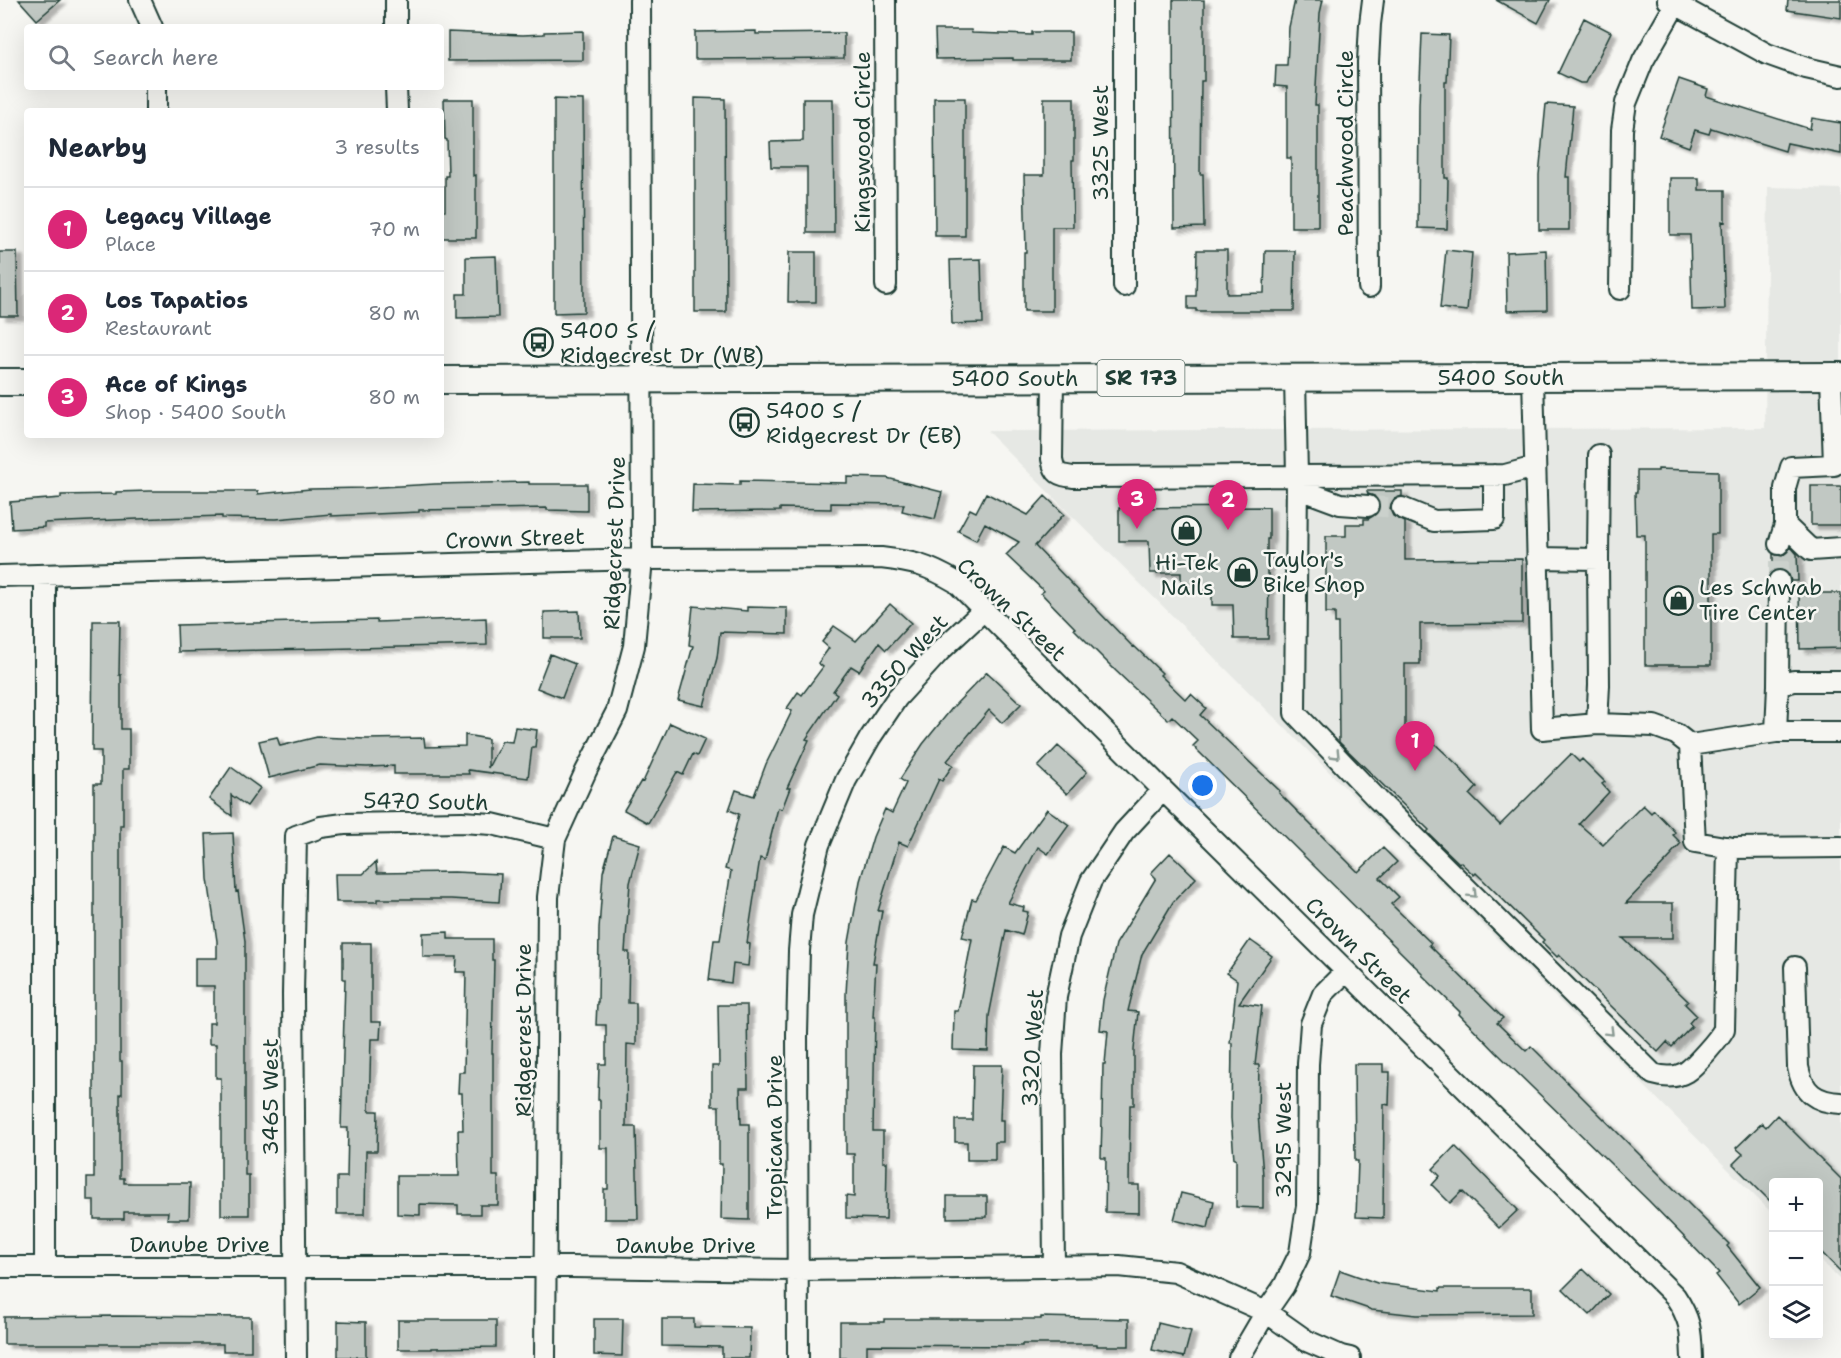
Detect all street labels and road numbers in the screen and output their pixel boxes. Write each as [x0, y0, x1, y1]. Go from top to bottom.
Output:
street label: Peachwood Circle [1331, 50, 1360, 236]
street label: Kingswood Circle [848, 51, 877, 233]
street label: 3325 West [1086, 85, 1115, 201]
road number: SR 173 [1098, 360, 1184, 396]
street label: 5400 South [1437, 363, 1565, 392]
street label: 5400 South [951, 364, 1079, 393]
street label: Ridgecrest Drive [597, 456, 632, 630]
street label: Crown Street [445, 522, 585, 555]
street label: Crown Street [951, 551, 1073, 668]
street label: 3350 West [854, 608, 954, 715]
street label: 5470 South [363, 786, 489, 817]
street label: Crown Street [1299, 891, 1418, 1010]
street label: Ridgecrest Drive [509, 943, 538, 1117]
street label: 3320 West [1015, 988, 1050, 1108]
street label: 3465 West [256, 1038, 285, 1156]
street label: Tropicana Drive [760, 1054, 789, 1220]
street label: 3295 West [1269, 1082, 1298, 1198]
street label: Danube Drive [130, 1230, 270, 1259]
street label: Danube Drive [616, 1231, 756, 1260]

